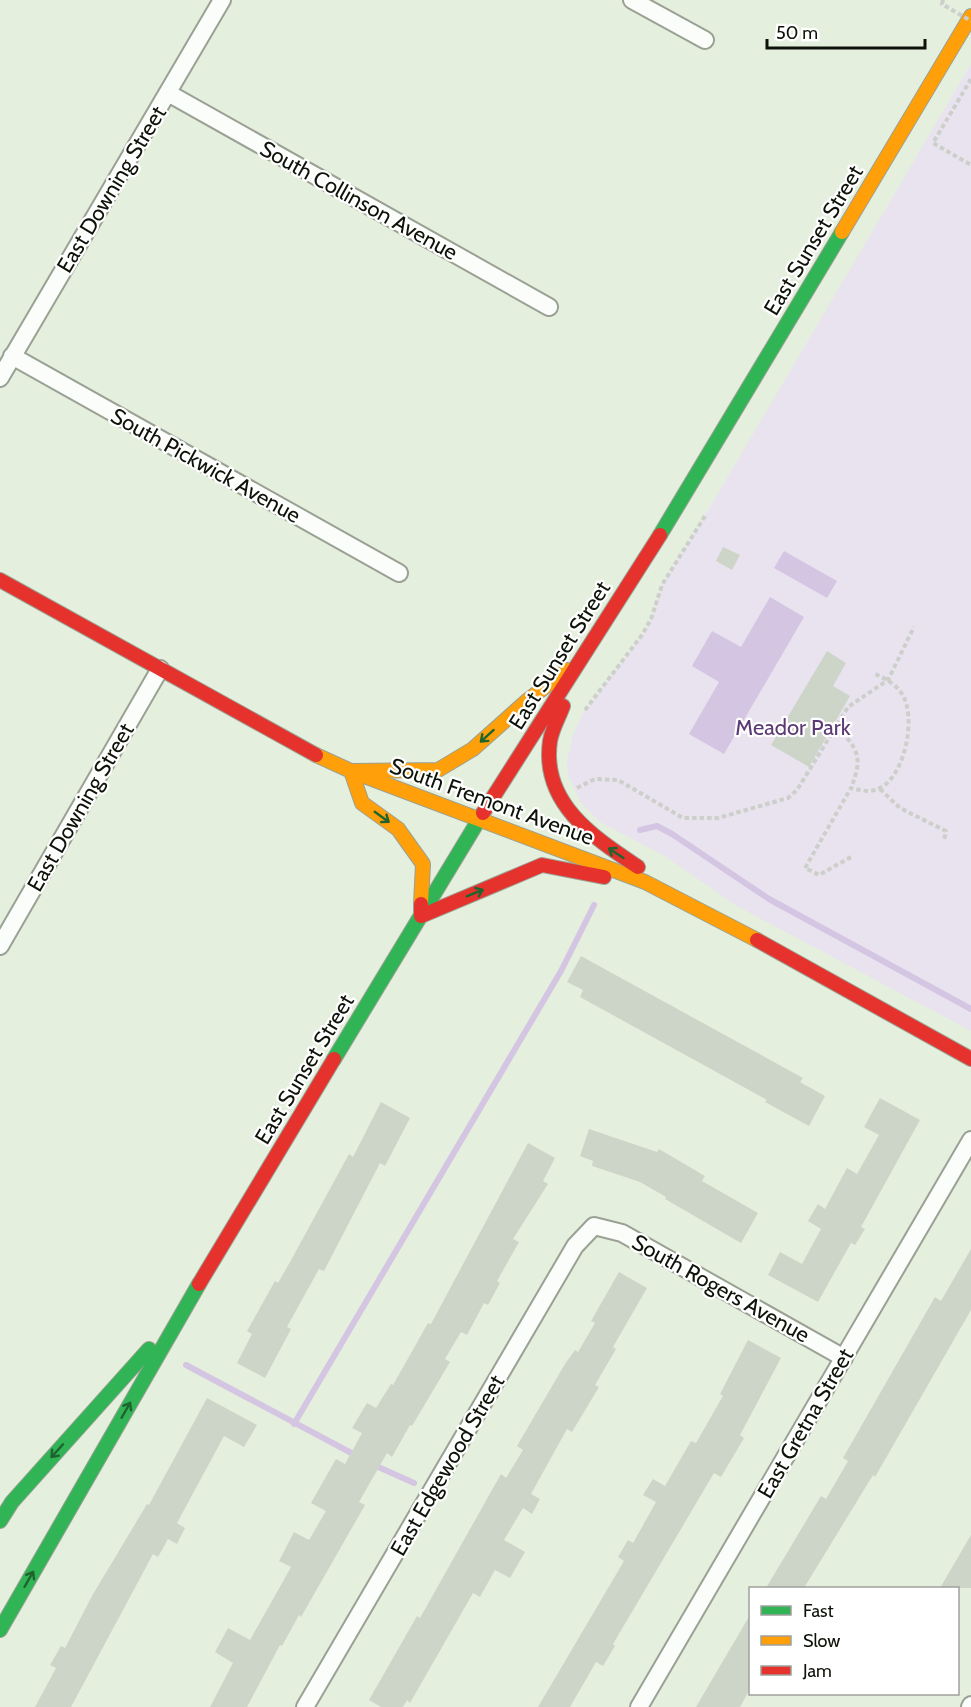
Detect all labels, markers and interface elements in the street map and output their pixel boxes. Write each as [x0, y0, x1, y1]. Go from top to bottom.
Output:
scale bar [767, 12, 924, 50]
text: 50 m [776, 22, 818, 44]
street label: East Downing Street [51, 100, 172, 278]
street label: South Collinson Avenue [255, 135, 462, 266]
street label: East Sunset Street [758, 160, 869, 320]
street label: South Pickwick Avenue [106, 402, 305, 529]
street label: East Sunset Street [503, 576, 616, 735]
park label: Meador Park [735, 714, 851, 741]
street label: East Downing Street [21, 718, 140, 896]
one-way arrow [480, 729, 495, 743]
street label: South Fremont Avenue [386, 752, 597, 851]
one-way arrow [373, 811, 389, 823]
one-way arrow [609, 847, 625, 859]
one-way arrow [465, 887, 484, 898]
street label: East Sunset Street [249, 989, 360, 1149]
street label: South Rogers Avenue [627, 1228, 814, 1348]
street label: East Gretna Street [752, 1343, 860, 1503]
street label: East Edgewood Street [385, 1370, 510, 1560]
one-way arrow [120, 1402, 132, 1419]
one-way arrow [50, 1444, 64, 1459]
one-way arrow [23, 1571, 35, 1588]
legend [749, 1587, 959, 1695]
text: Fast [803, 1600, 834, 1622]
text: Slow [803, 1630, 840, 1652]
text: Jam [802, 1660, 832, 1682]

